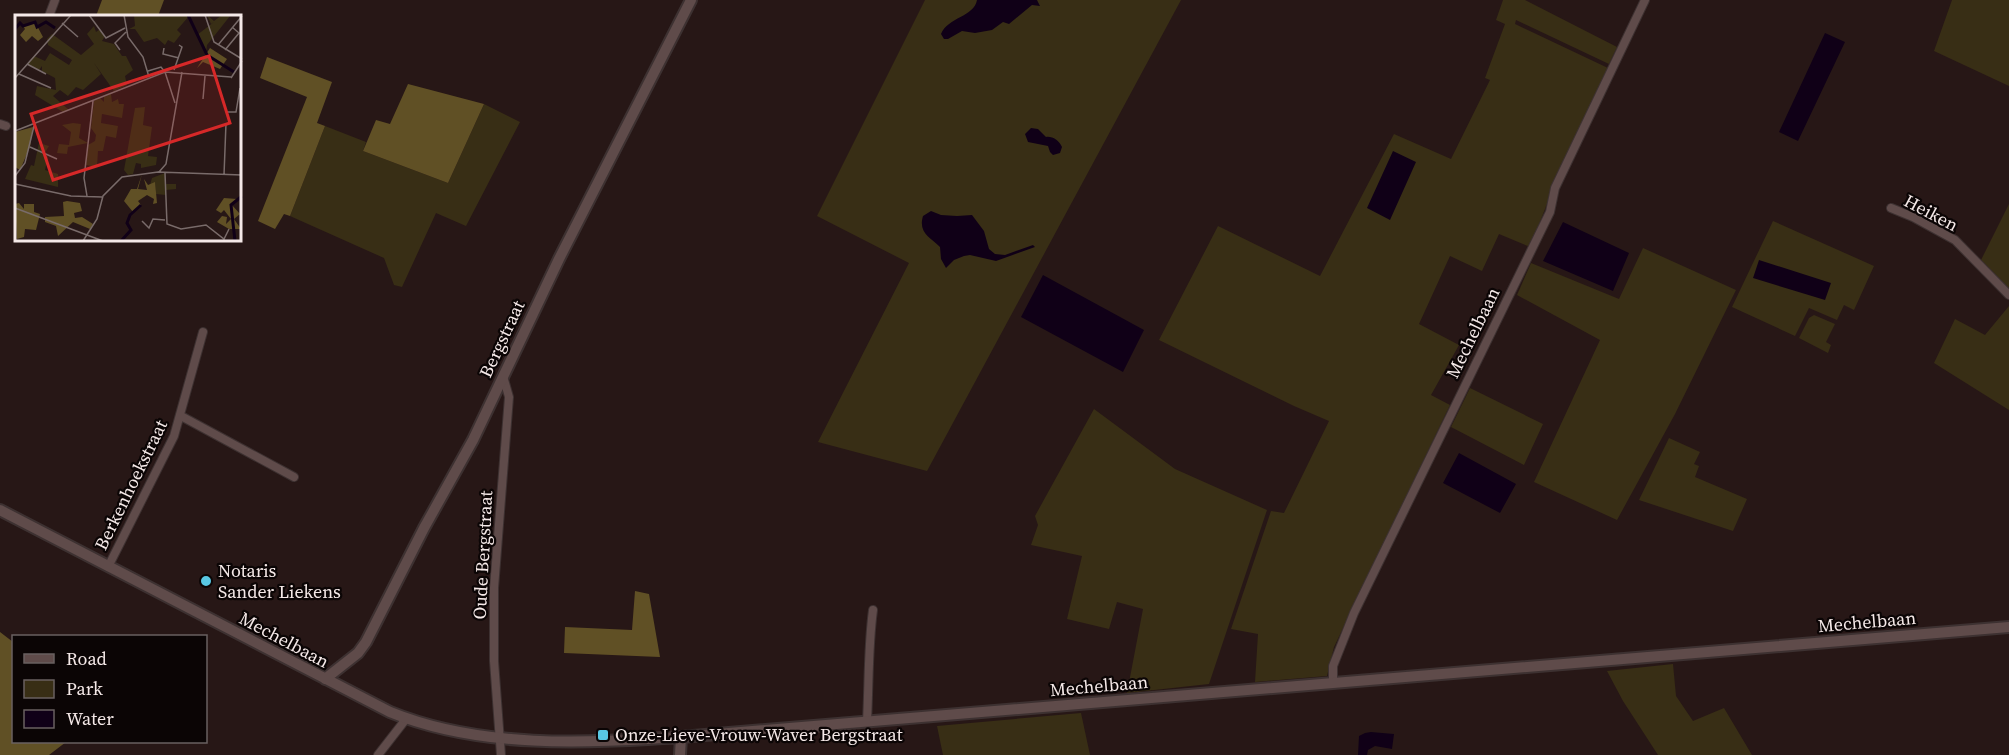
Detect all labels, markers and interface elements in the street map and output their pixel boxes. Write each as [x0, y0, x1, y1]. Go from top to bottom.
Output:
inset map [15, 15, 242, 242]
street label: Heiken [1900, 188, 1963, 237]
street label: Mechelbaan [1440, 283, 1505, 382]
street label: Bergstraat [473, 296, 530, 381]
street label: Berkenhoekstraat [88, 415, 173, 554]
street label: Oude Bergstraat [467, 490, 498, 620]
place label: Notaris Sander Liekens [218, 558, 341, 604]
marker: Notaris Sander Liekens [199, 574, 213, 588]
street label: Mechelbaan [235, 605, 334, 674]
street label: Mechelbaan [1817, 605, 1917, 638]
legend [12, 635, 207, 743]
text: Road [66, 646, 107, 671]
street label: Mechelbaan [1049, 669, 1149, 702]
text: Park [66, 676, 103, 701]
text: Water [66, 706, 114, 731]
place label: Onze-Lieve-Vrouw-Waver Bergstraat [615, 722, 903, 747]
marker: Onze-Lieve-Vrouw-Waver Bergstraat [596, 728, 610, 742]

